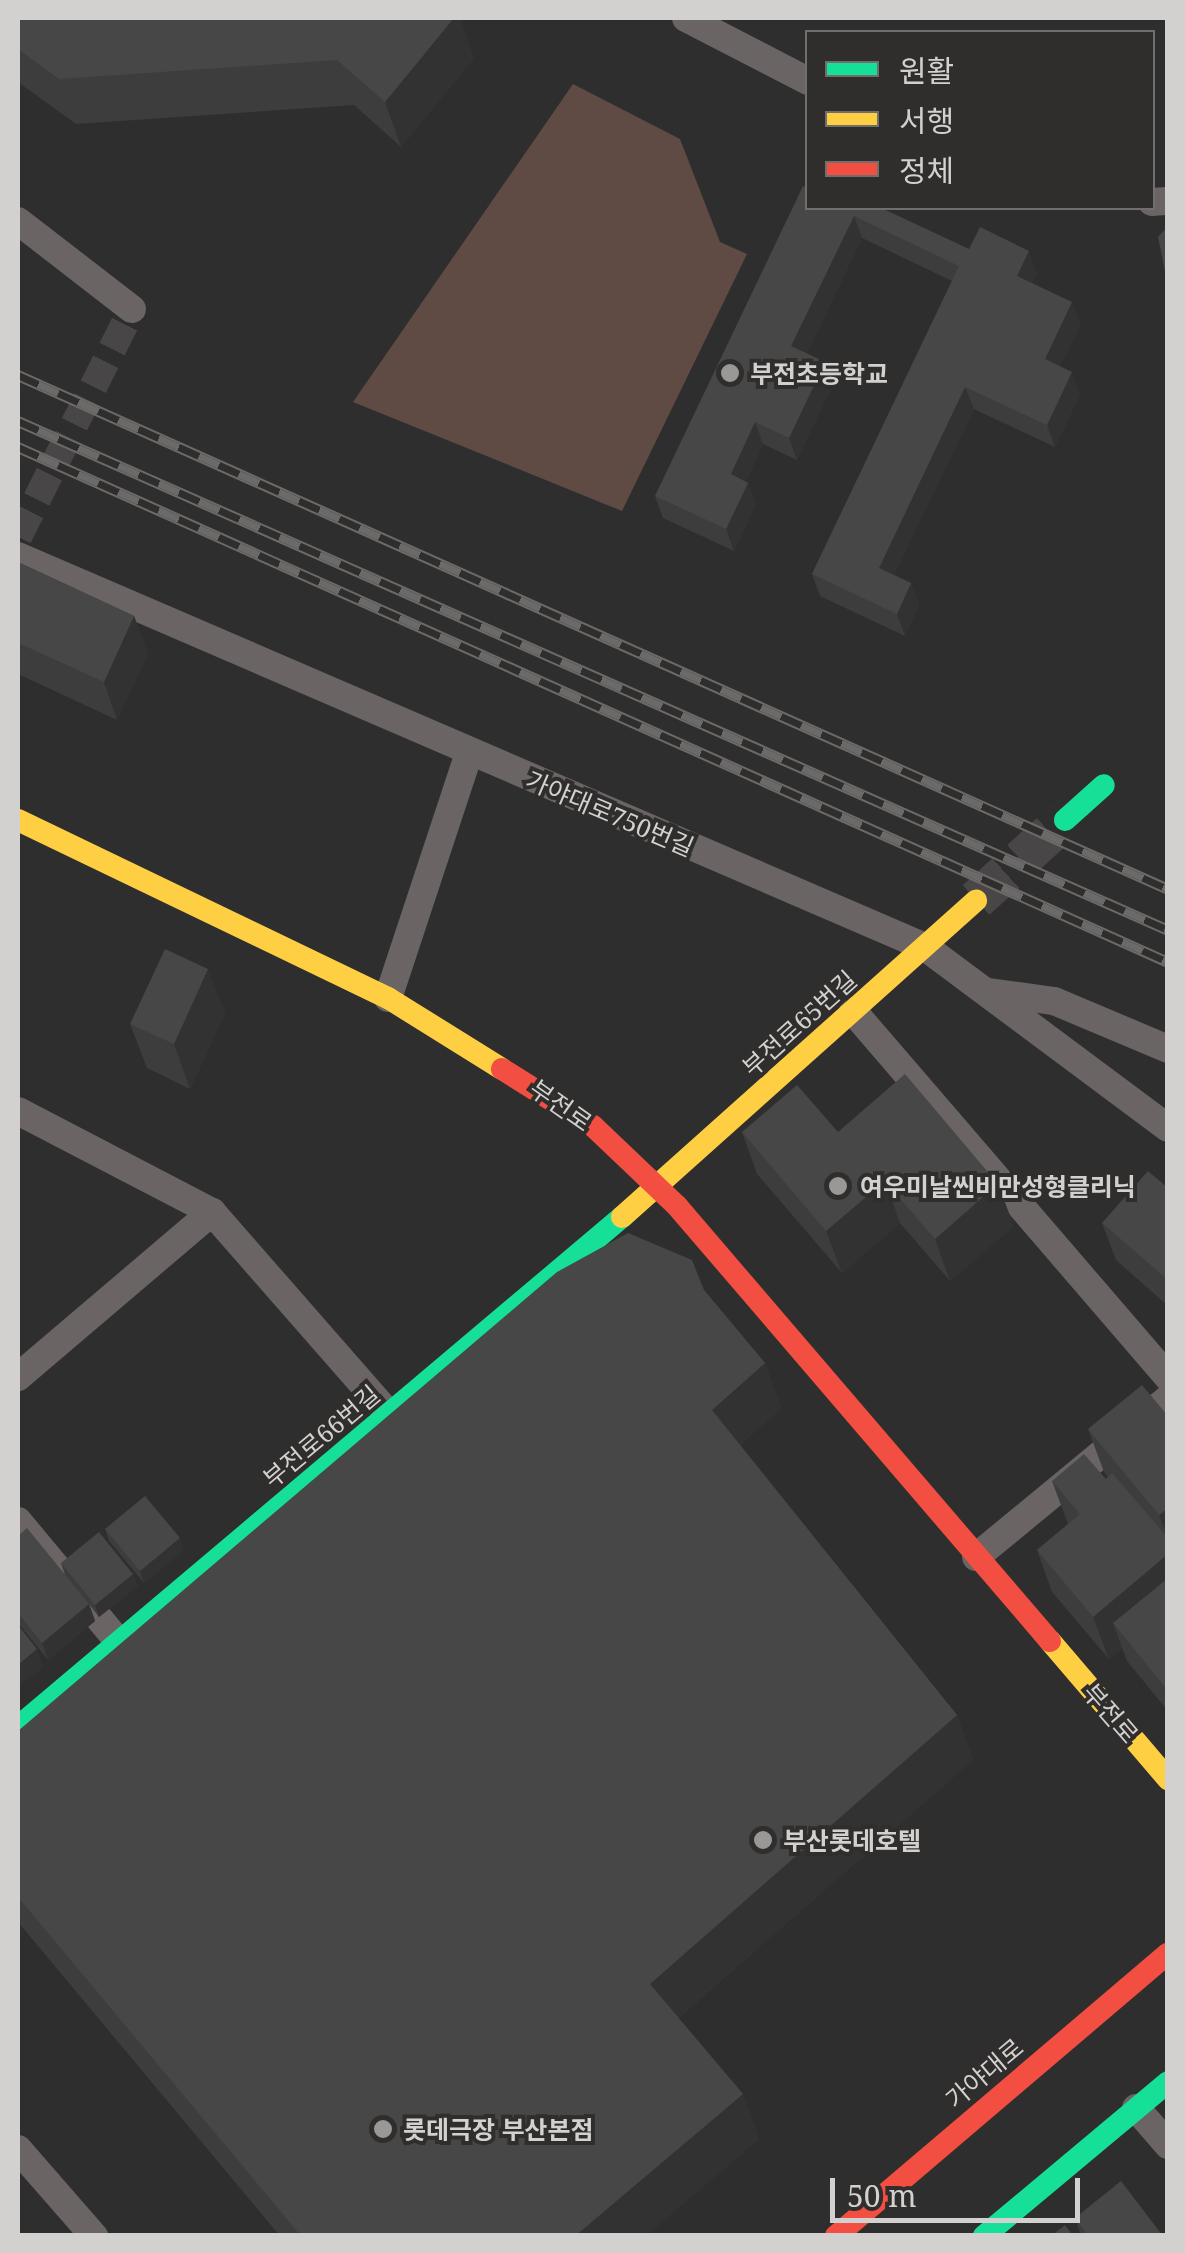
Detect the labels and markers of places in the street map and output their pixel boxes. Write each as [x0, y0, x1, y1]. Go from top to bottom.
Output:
place label: 부전초등학교 [750, 358, 888, 388]
marker: 부전초등학교 [719, 362, 741, 384]
place label: 여우미날씬비만성형클리닉 [860, 1171, 1136, 1201]
marker: 여우미날씬비만성형클리닉 [825, 1173, 851, 1199]
place label: 부산롯데호텔 [783, 1825, 921, 1855]
marker: 부산롯데호텔 [752, 1829, 774, 1851]
place label: 롯데극장 부산본점 [403, 2114, 593, 2144]
marker: 롯데극장 부산본점 [372, 2118, 394, 2140]

